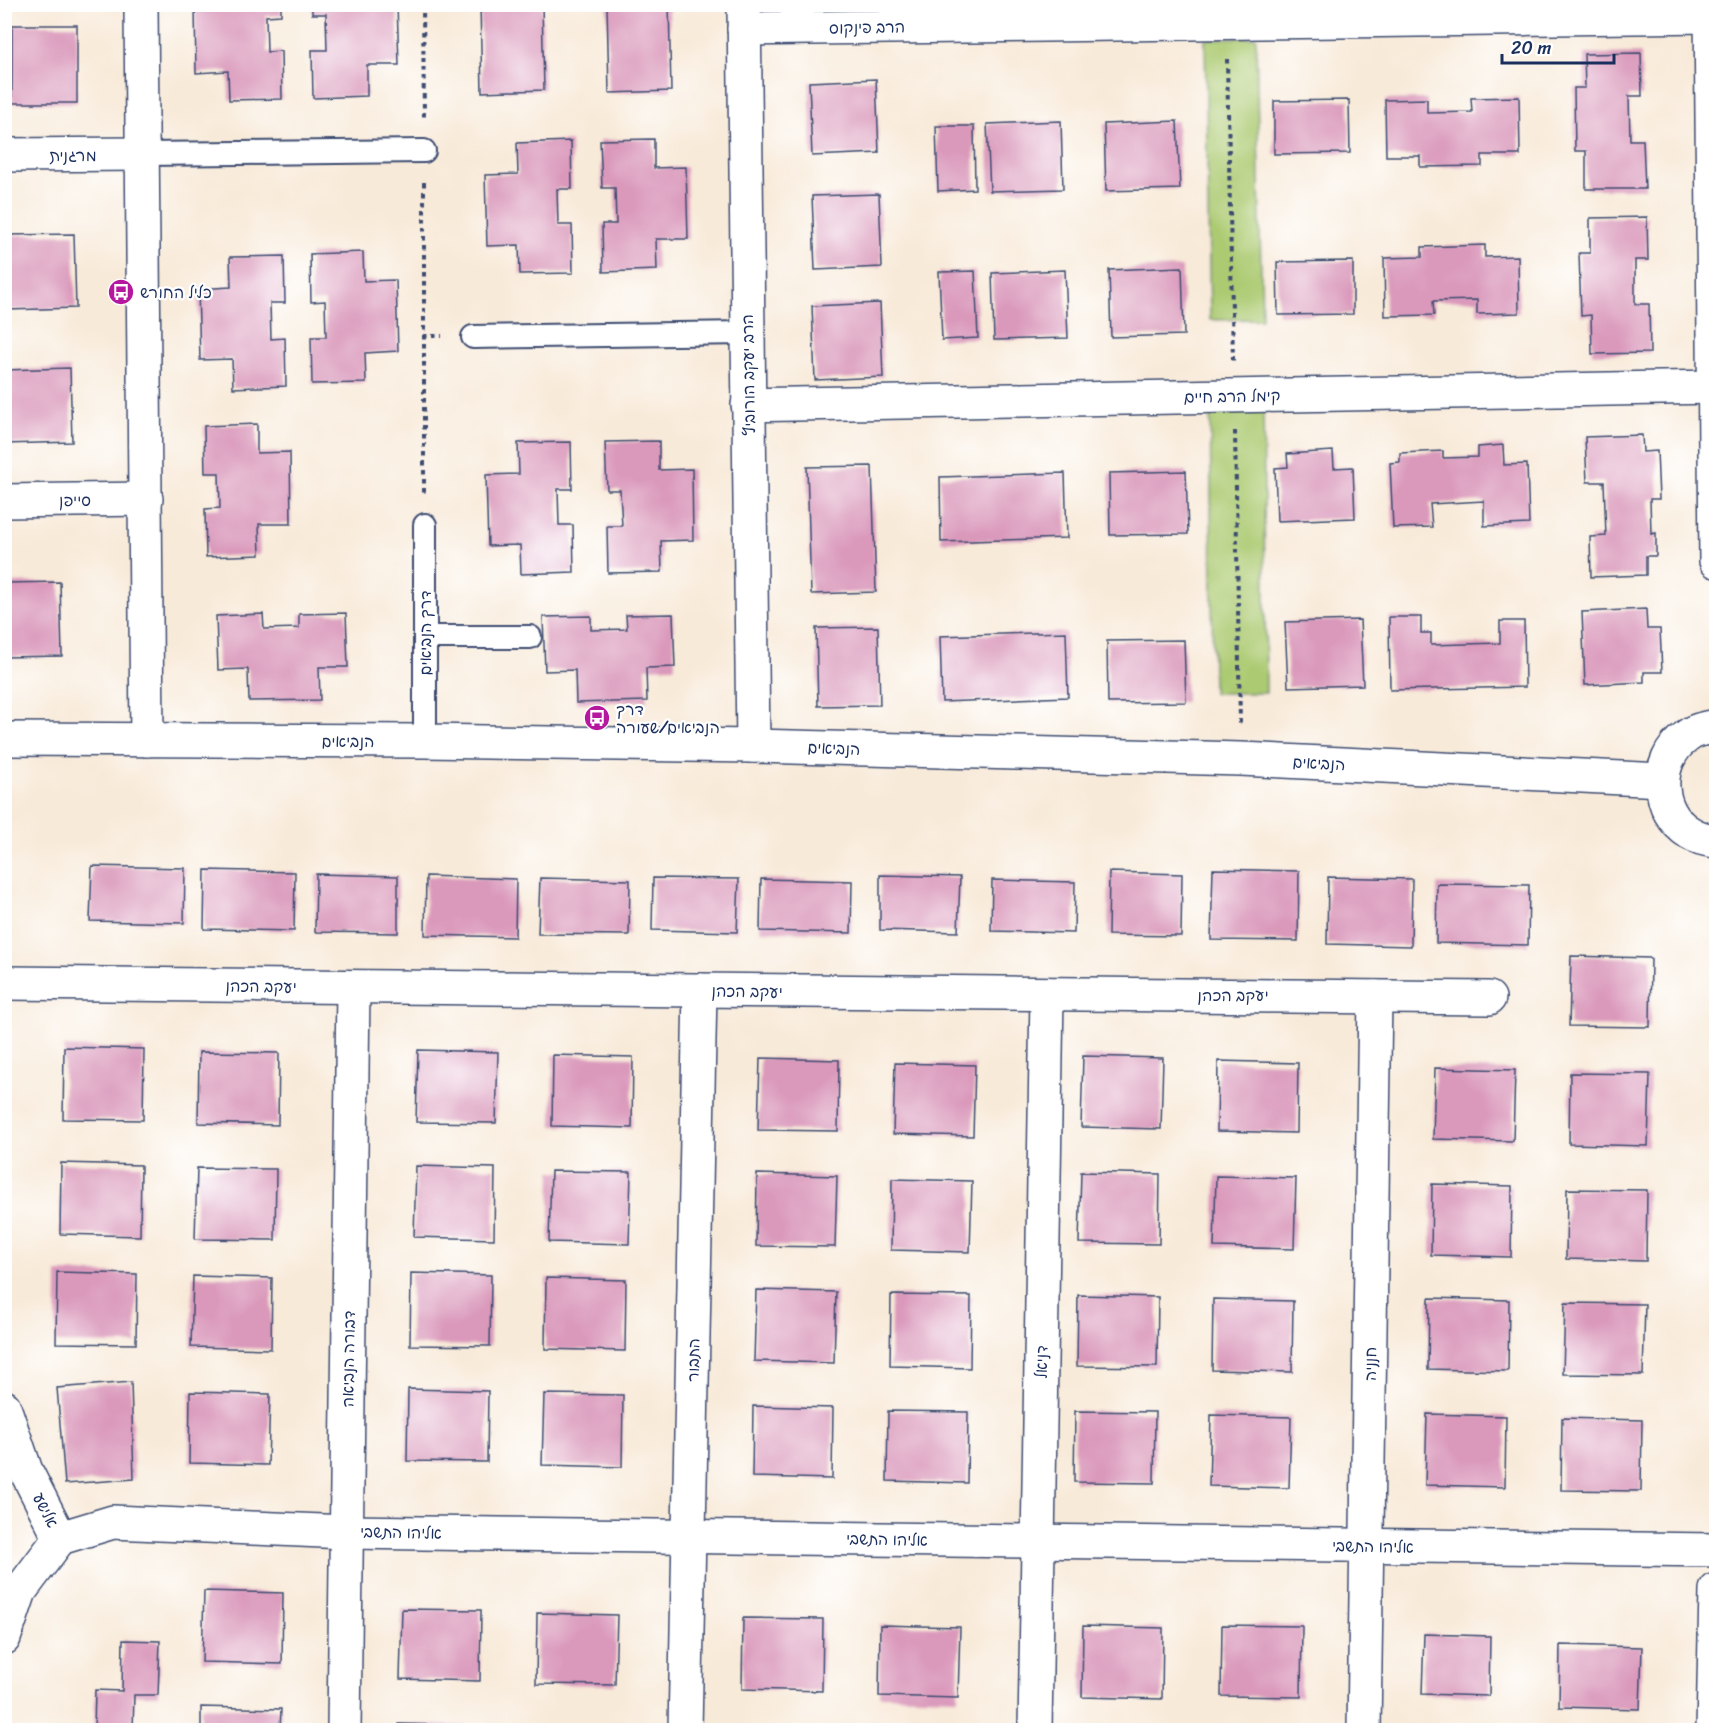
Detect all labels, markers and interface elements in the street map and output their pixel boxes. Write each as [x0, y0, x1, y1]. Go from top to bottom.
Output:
street label: הרב פינקוס [829, 12, 905, 43]
scale bar [1502, 27, 1614, 65]
text: 20 m [1511, 32, 1551, 64]
street label: מרגנית [49, 141, 97, 170]
bus stop icon: כליל החורש [106, 277, 136, 307]
place label: כליל החורש [140, 278, 212, 307]
street label: הרב יעקב הורוביץ [733, 314, 764, 436]
street label: קימל הרב חיים [1183, 381, 1281, 412]
street label: סייפן [59, 486, 92, 515]
street label: דרך הנביאים [411, 591, 440, 675]
place label: דרך הנביאים/שעורה [616, 695, 720, 742]
bus stop icon: דרך הנביאים/שעורה [582, 703, 612, 733]
street label: הנביאים [322, 727, 375, 756]
street label: הנביאים [807, 733, 861, 764]
street label: הנביאים [1292, 748, 1346, 779]
street label: יעקב הכהן [225, 971, 297, 1002]
street label: יעקב הכהן [711, 976, 783, 1007]
street label: יעקב הכהן [1197, 981, 1269, 1010]
street label: דבורה הנביאה [333, 1310, 364, 1408]
street label: התבור [679, 1338, 708, 1382]
street label: דניאל [1027, 1345, 1056, 1379]
street label: חנניה [1356, 1347, 1385, 1381]
street label: אלישע [24, 1487, 67, 1533]
street label: אליהו התשבי [360, 1517, 442, 1548]
street label: אליהו התשבי [846, 1524, 928, 1555]
street label: אליהו התשבי [1332, 1531, 1414, 1562]

